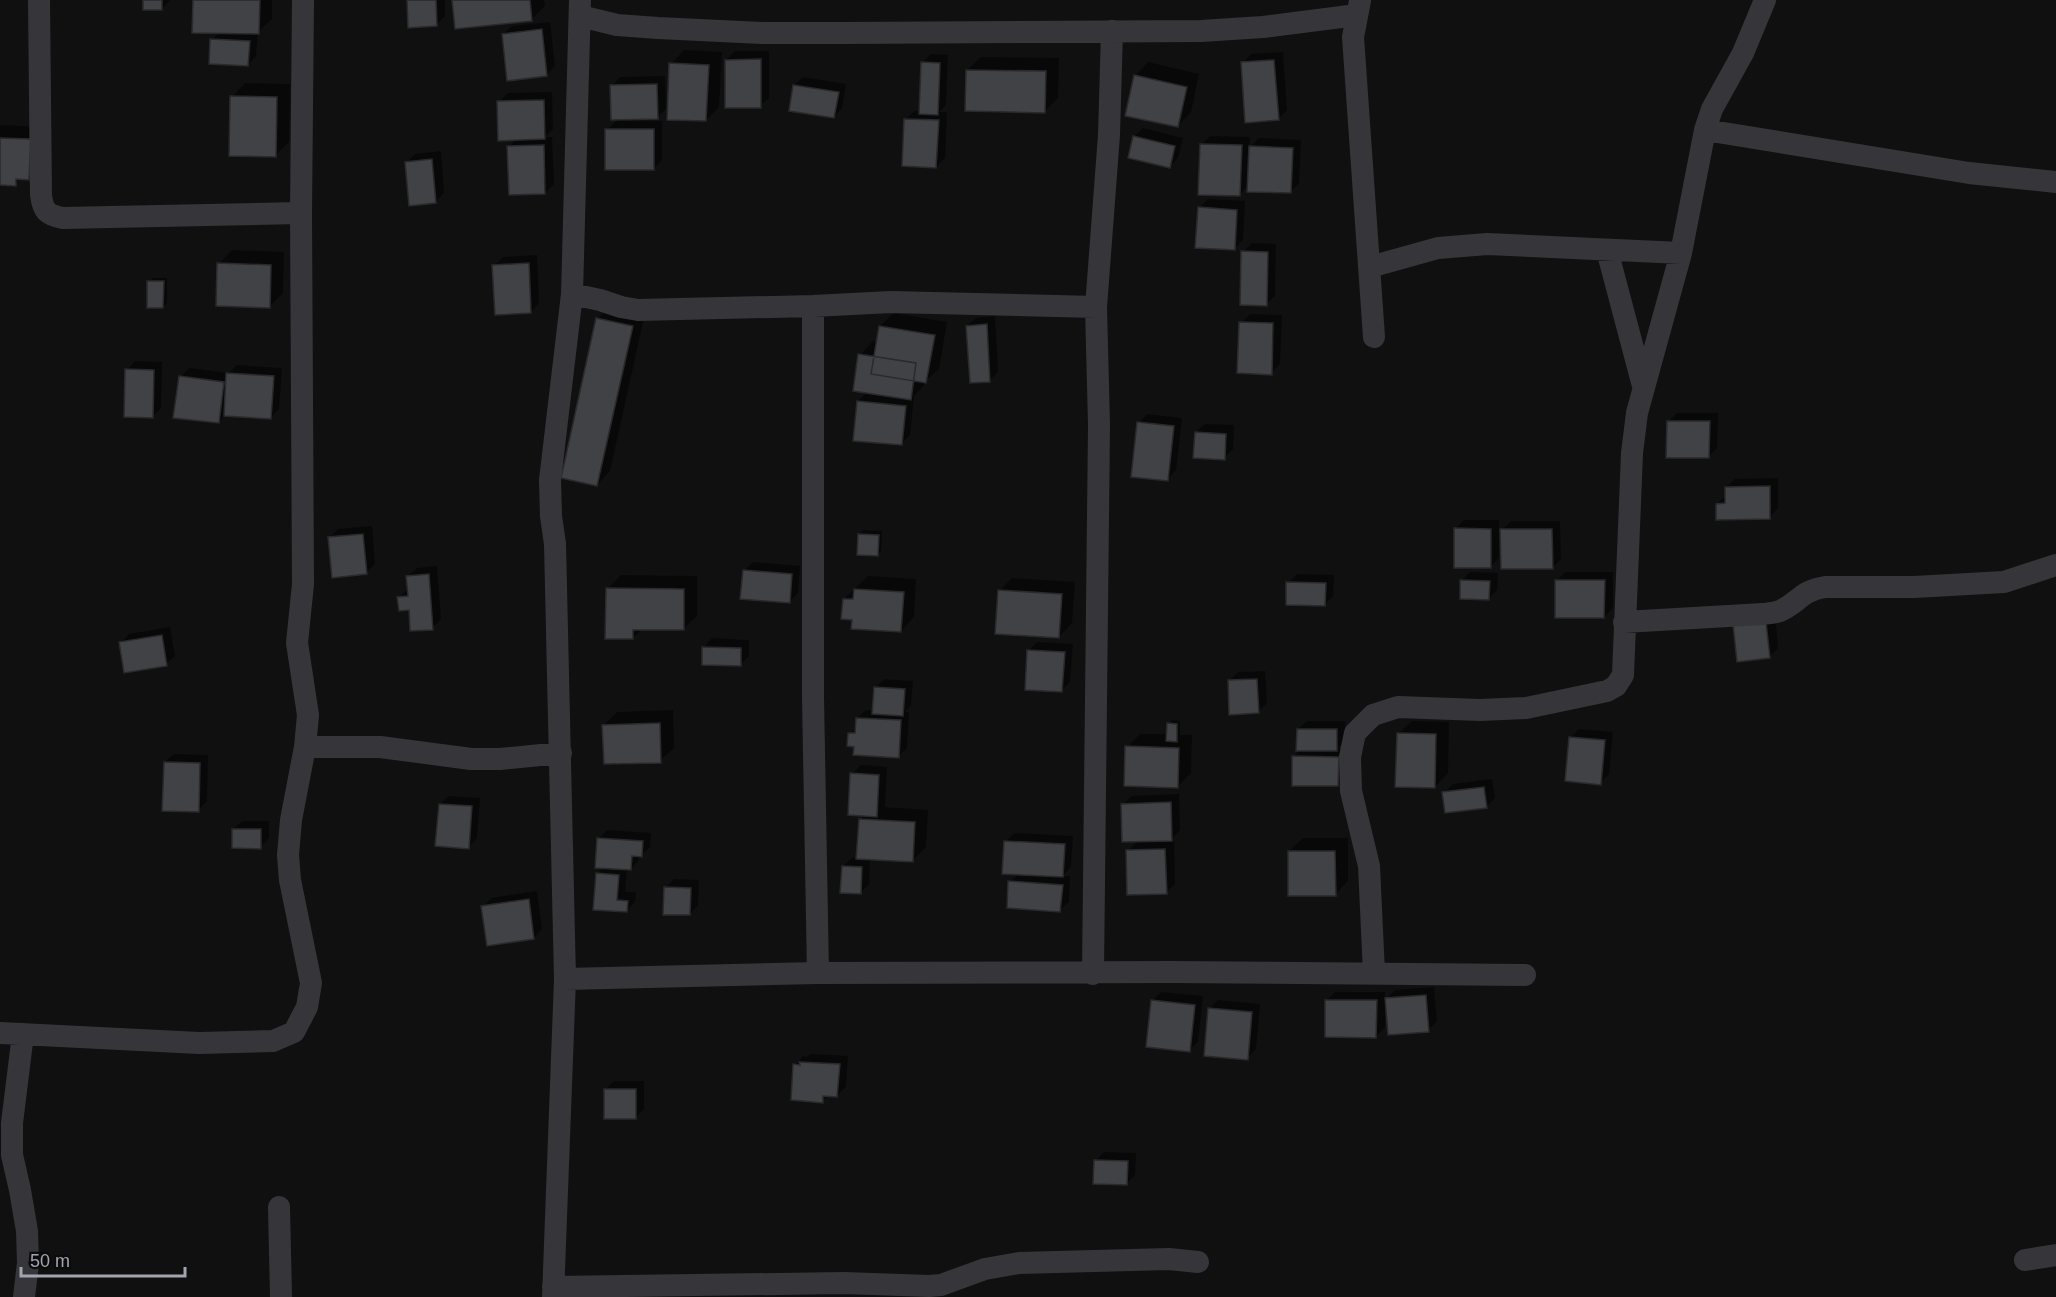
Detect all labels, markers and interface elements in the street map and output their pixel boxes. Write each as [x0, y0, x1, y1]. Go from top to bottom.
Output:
scale bar [21, 1240, 184, 1278]
text: 50 m [30, 1251, 70, 1271]

